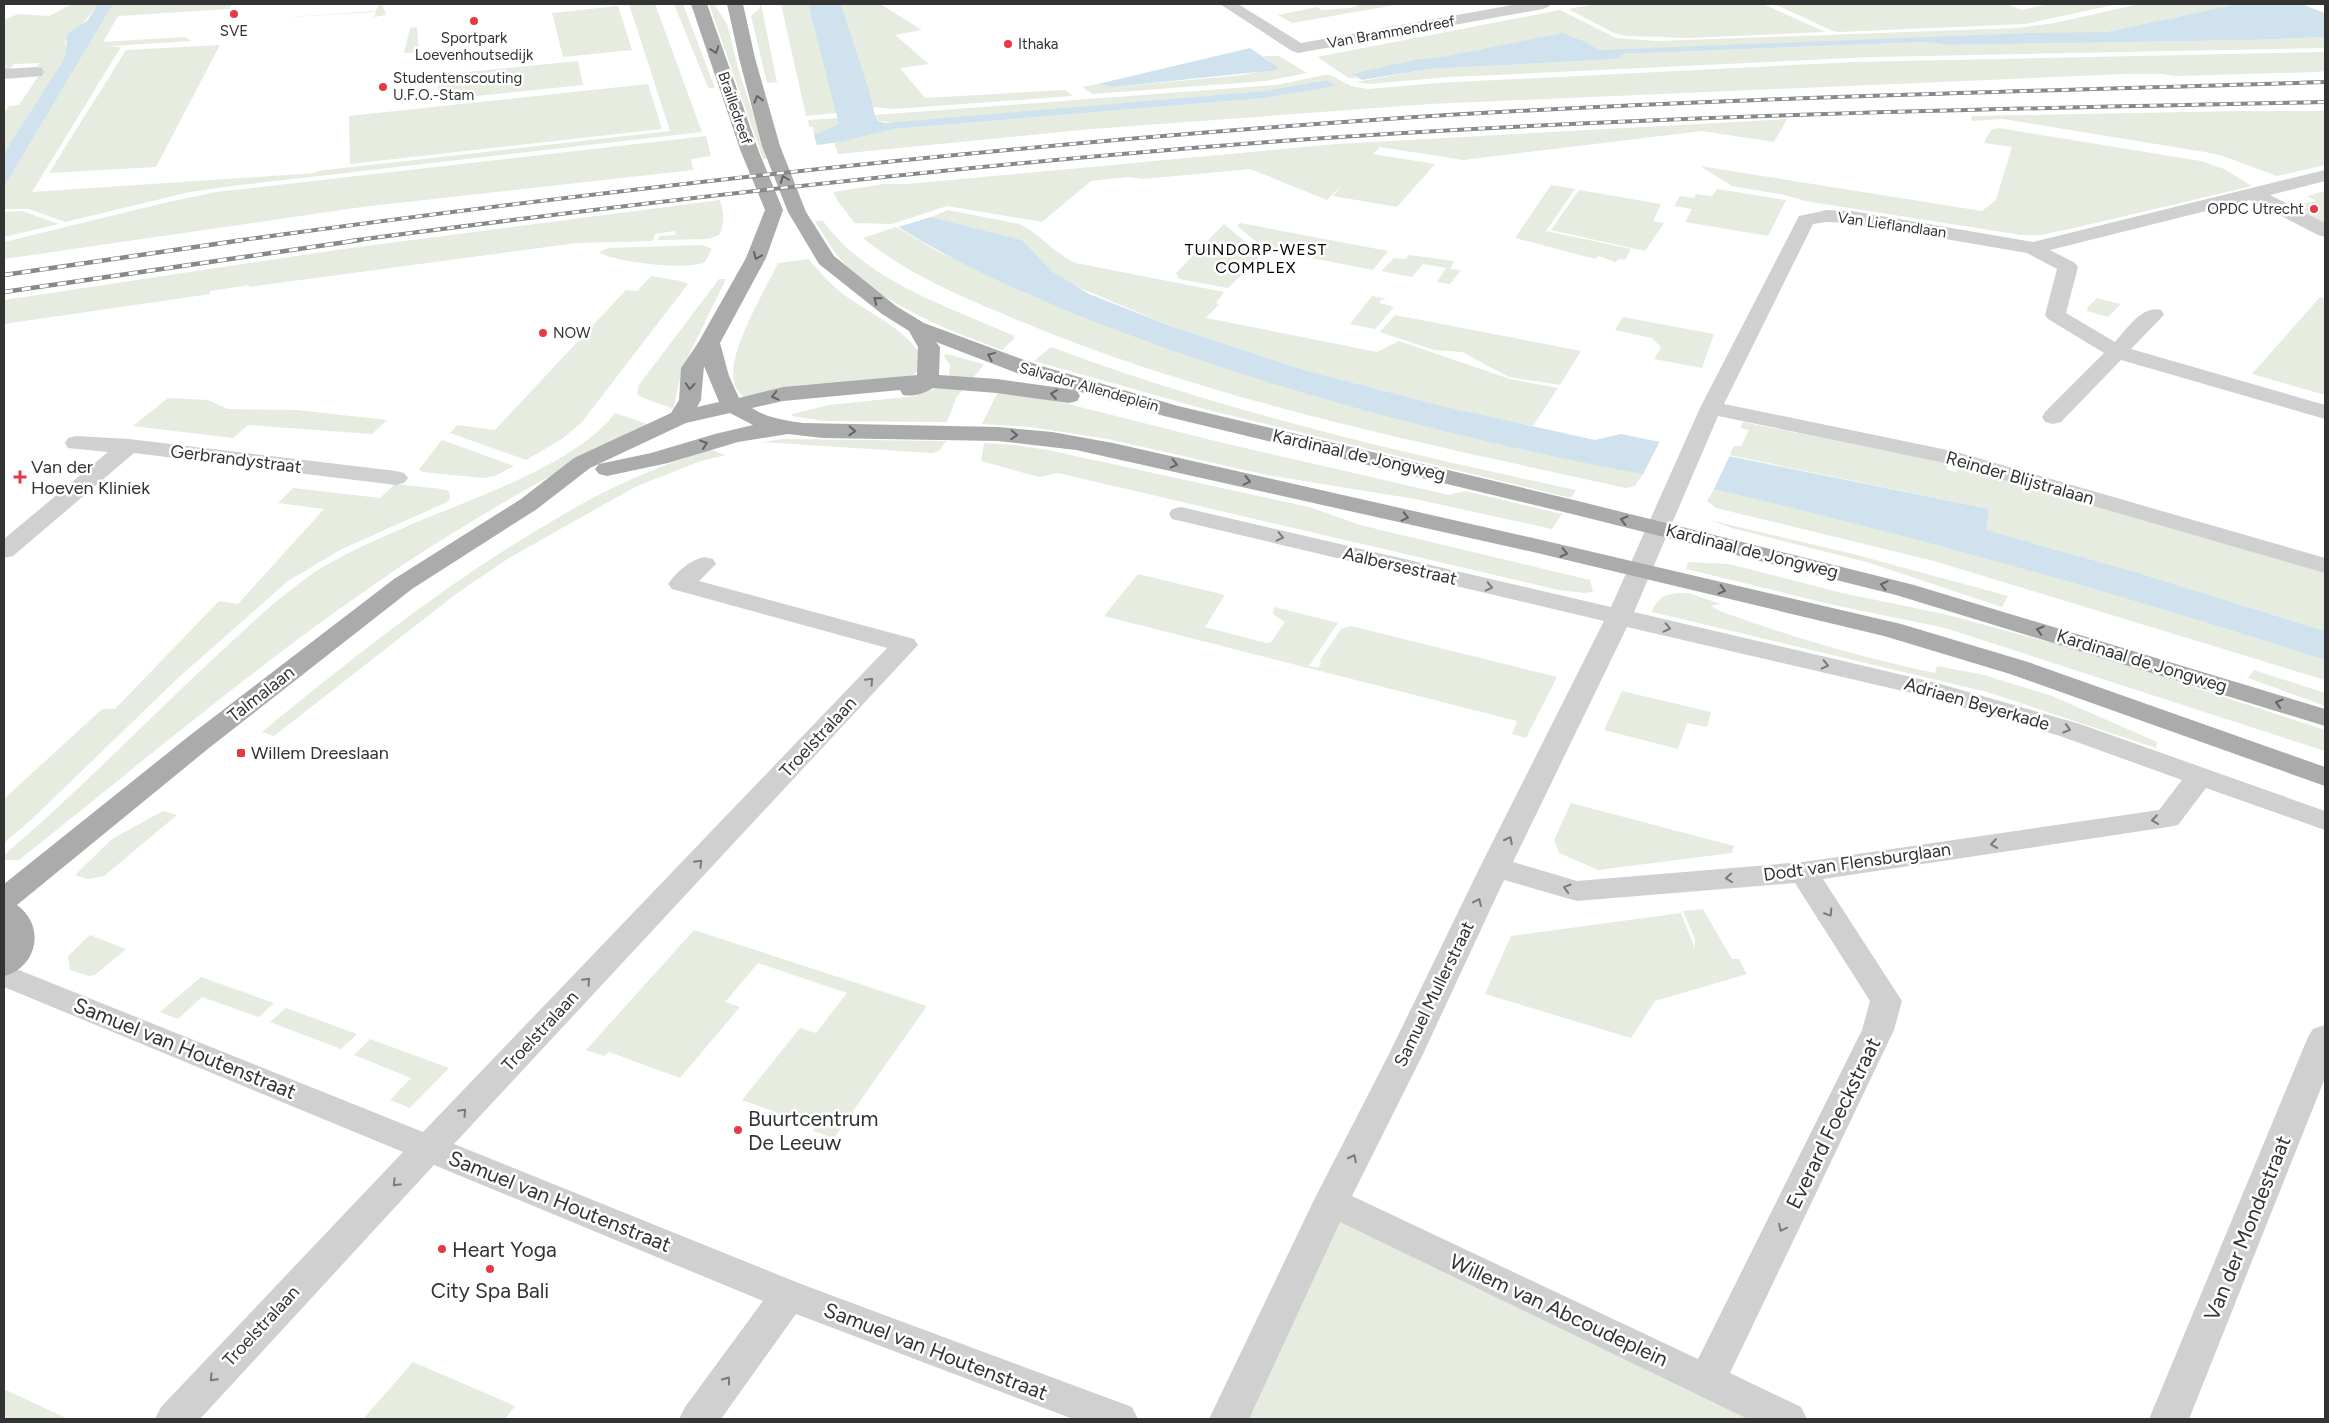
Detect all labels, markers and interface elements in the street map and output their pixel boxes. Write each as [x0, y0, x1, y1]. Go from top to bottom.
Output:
marker: SVE [228, 8, 240, 20]
street label: Van Brammendreef [1326, 12, 1457, 52]
marker: Sportpark Loevenhoutsedijk [468, 15, 480, 27]
place label: SVE [220, 22, 248, 40]
place label: Sportpark Loevenhoutsedijk [415, 29, 534, 64]
place label: Ithaka [1018, 35, 1059, 53]
marker: Ithaka [1002, 38, 1014, 50]
one-way arrow [709, 45, 719, 54]
place label: Studentenscouting U.F.O.-Stam [393, 69, 522, 104]
street label: Brailledreef [714, 69, 756, 147]
marker: Studentenscouting U.F.O.-Stam [377, 81, 389, 93]
one-way arrow [754, 95, 764, 103]
one-way arrow [780, 175, 790, 184]
place label: OPDC Utrecht [2207, 200, 2304, 218]
marker: OPDC Utrecht [2308, 203, 2320, 215]
street label: Van Lieflandlaan [1836, 208, 1948, 242]
district label: TUINDORP-WEST COMPLEX [1185, 240, 1327, 277]
one-way arrow [752, 251, 763, 260]
one-way arrow [873, 297, 882, 306]
place label: NOW [553, 324, 591, 342]
marker: NOW [537, 327, 549, 339]
one-way arrow [987, 352, 996, 363]
street label: Salvador Allendeplein [1017, 358, 1161, 416]
one-way arrow [685, 383, 696, 391]
one-way arrow [1050, 389, 1058, 400]
one-way arrow [770, 390, 779, 401]
street label: Kardinaal de Jongweg [1270, 424, 1448, 486]
one-way arrow [848, 426, 856, 436]
one-way arrow [1010, 429, 1018, 440]
street label: Gerbrandystraat [169, 440, 303, 478]
one-way arrow [700, 440, 708, 450]
street label: Reinder Blijstralaan [1943, 446, 2097, 510]
place label: Van der Hoeven Kliniek [31, 456, 150, 499]
one-way arrow [1169, 458, 1178, 469]
marker: Van der Hoeven Kliniek [13, 470, 27, 484]
one-way arrow [1242, 475, 1251, 486]
one-way arrow [1401, 511, 1410, 521]
one-way arrow [1621, 515, 1629, 525]
street label: Kardinaal de Jongweg [1663, 519, 1841, 583]
one-way arrow [1275, 531, 1284, 542]
street label: Aalbersestraat [1341, 542, 1459, 590]
one-way arrow [1559, 547, 1568, 557]
one-way arrow [1880, 580, 1888, 590]
one-way arrow [1484, 581, 1493, 592]
one-way arrow [1717, 584, 1726, 595]
one-way arrow [1662, 622, 1671, 633]
one-way arrow [2036, 625, 2044, 635]
street label: Kardinaal de Jongweg [2054, 625, 2230, 697]
one-way arrow [1821, 659, 1830, 670]
street label: Talmalaan [223, 661, 299, 727]
street label: Adriaen Beyerkade [1902, 673, 2052, 735]
one-way arrow [864, 678, 873, 687]
street label: Troelstralaan [775, 692, 861, 782]
one-way arrow [2275, 699, 2283, 709]
one-way arrow [2062, 724, 2070, 734]
place label: Willem Dreeslaan [251, 742, 389, 764]
marker: Willem Dreeslaan [235, 747, 247, 759]
one-way arrow [2150, 814, 2158, 825]
one-way arrow [1503, 836, 1513, 845]
street label: Dodt van Flensburglaan [1762, 838, 1952, 886]
one-way arrow [1990, 838, 1998, 848]
one-way arrow [693, 860, 702, 869]
one-way arrow [1724, 872, 1732, 883]
one-way arrow [1564, 883, 1572, 893]
one-way arrow [1472, 898, 1483, 907]
one-way arrow [1823, 907, 1833, 916]
street label: Samuel Mullerstraat [1389, 917, 1479, 1070]
one-way arrow [581, 978, 590, 987]
street label: Troelstralaan [497, 986, 583, 1076]
street label: Samuel van Houtenstraat [70, 992, 300, 1104]
street label: Everard Foeckstraat [1781, 1033, 1885, 1213]
place label: Buurtcentrum De Leeuw [748, 1106, 878, 1155]
one-way arrow [457, 1109, 466, 1118]
marker: Buurtcentrum De Leeuw [732, 1124, 744, 1136]
street label: Van der Mondestraat [2199, 1132, 2296, 1324]
street label: Samuel van Houtenstraat [445, 1145, 675, 1257]
one-way arrow [1347, 1154, 1357, 1163]
one-way arrow [393, 1177, 402, 1186]
one-way arrow [1778, 1223, 1788, 1232]
place label: Heart Yoga [452, 1237, 557, 1262]
marker: Heart Yoga [436, 1243, 448, 1255]
street label: Willem van Abcoudeplein [1446, 1248, 1672, 1372]
marker: City Spa Bali [484, 1263, 496, 1275]
place label: City Spa Bali [431, 1278, 549, 1303]
street label: Troelstralaan [218, 1281, 304, 1371]
street label: Samuel van Houtenstraat [821, 1297, 1051, 1405]
one-way arrow [210, 1372, 219, 1381]
one-way arrow [721, 1376, 730, 1386]

